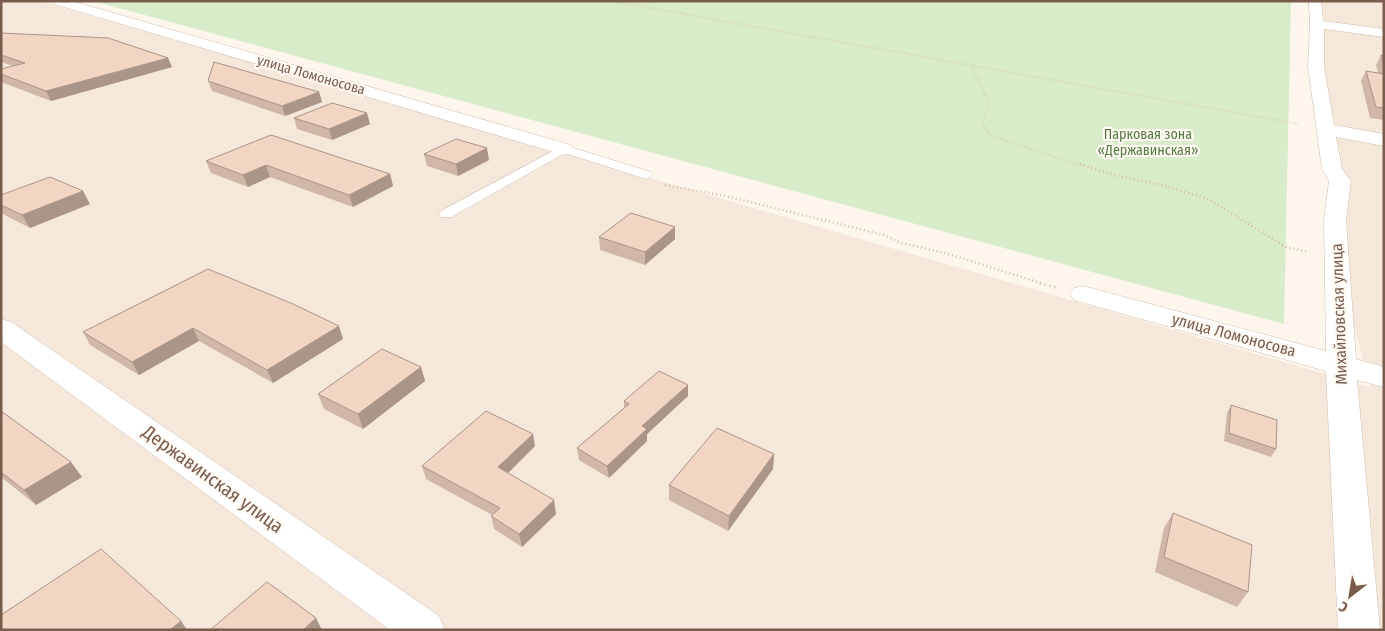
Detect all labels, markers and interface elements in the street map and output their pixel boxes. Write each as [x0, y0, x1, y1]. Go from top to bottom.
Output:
street label: улица Ломоносова [255, 51, 367, 99]
park label: Парковая зона «Державинская» [1098, 126, 1198, 159]
street label: Михайловская улица [1327, 243, 1351, 385]
street label: улица Ломоносова [1170, 309, 1298, 361]
street label: Державинская улица [137, 420, 288, 538]
north arrow [1325, 571, 1375, 621]
text: С [1335, 597, 1351, 616]

